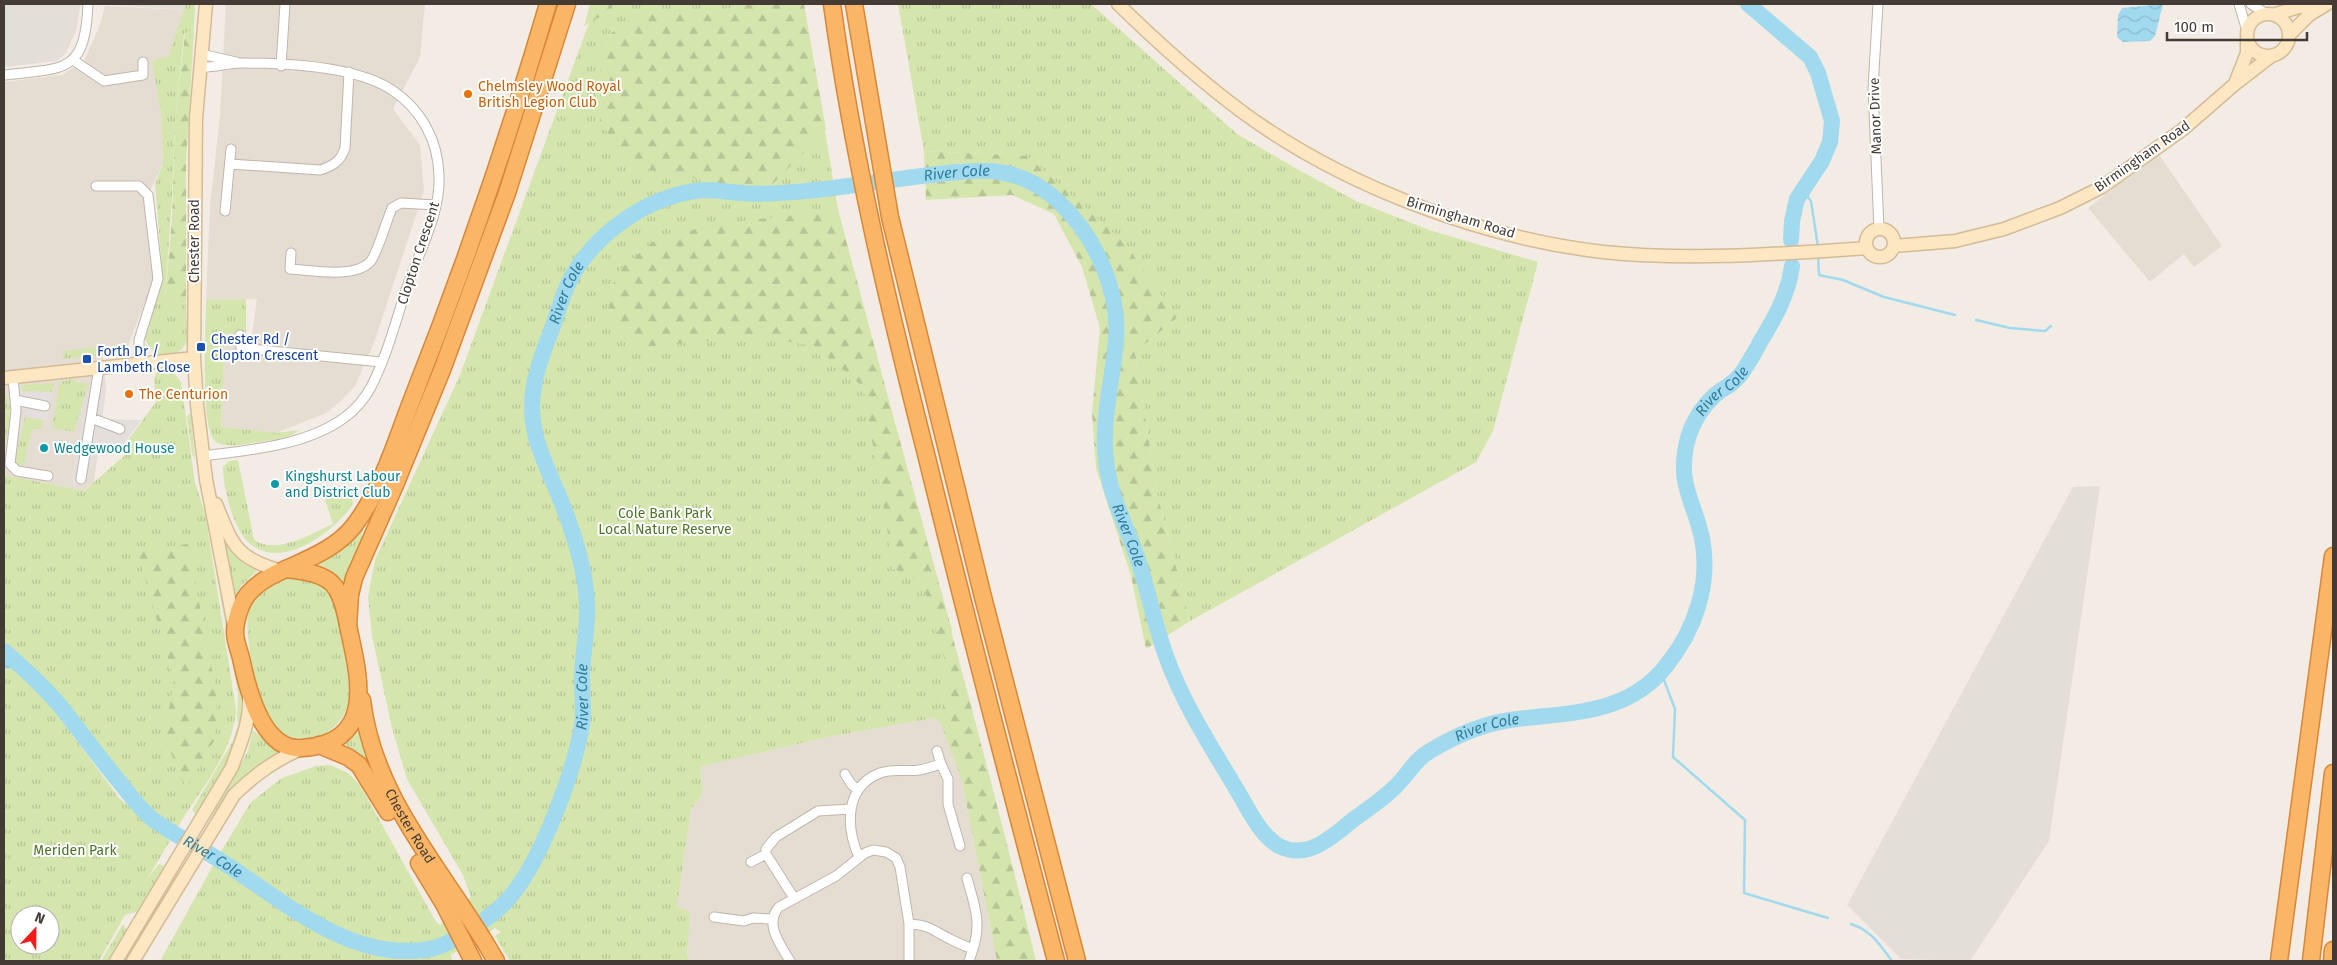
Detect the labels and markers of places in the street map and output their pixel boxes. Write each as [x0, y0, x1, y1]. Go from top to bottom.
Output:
place label: Chelmsley Wood Royal British Legion Club [478, 78, 621, 111]
marker: Chelmsley Wood Royal British Legion Club [462, 88, 474, 100]
place label: Chester Rd / Clopton Crescent [211, 331, 319, 364]
marker: Chester Rd / Clopton Crescent [195, 341, 207, 353]
place label: Forth Dr / Lambeth Close [97, 343, 190, 376]
marker: Forth Dr / Lambeth Close [81, 353, 93, 365]
place label: The Centurion [139, 386, 228, 403]
marker: The Centurion [123, 388, 135, 400]
place label: Wedgewood House [54, 440, 175, 457]
marker: Wedgewood House [38, 442, 50, 454]
place label: Kingshurst Labour and District Club [285, 468, 401, 501]
marker: Kingshurst Labour and District Club [269, 478, 281, 490]

